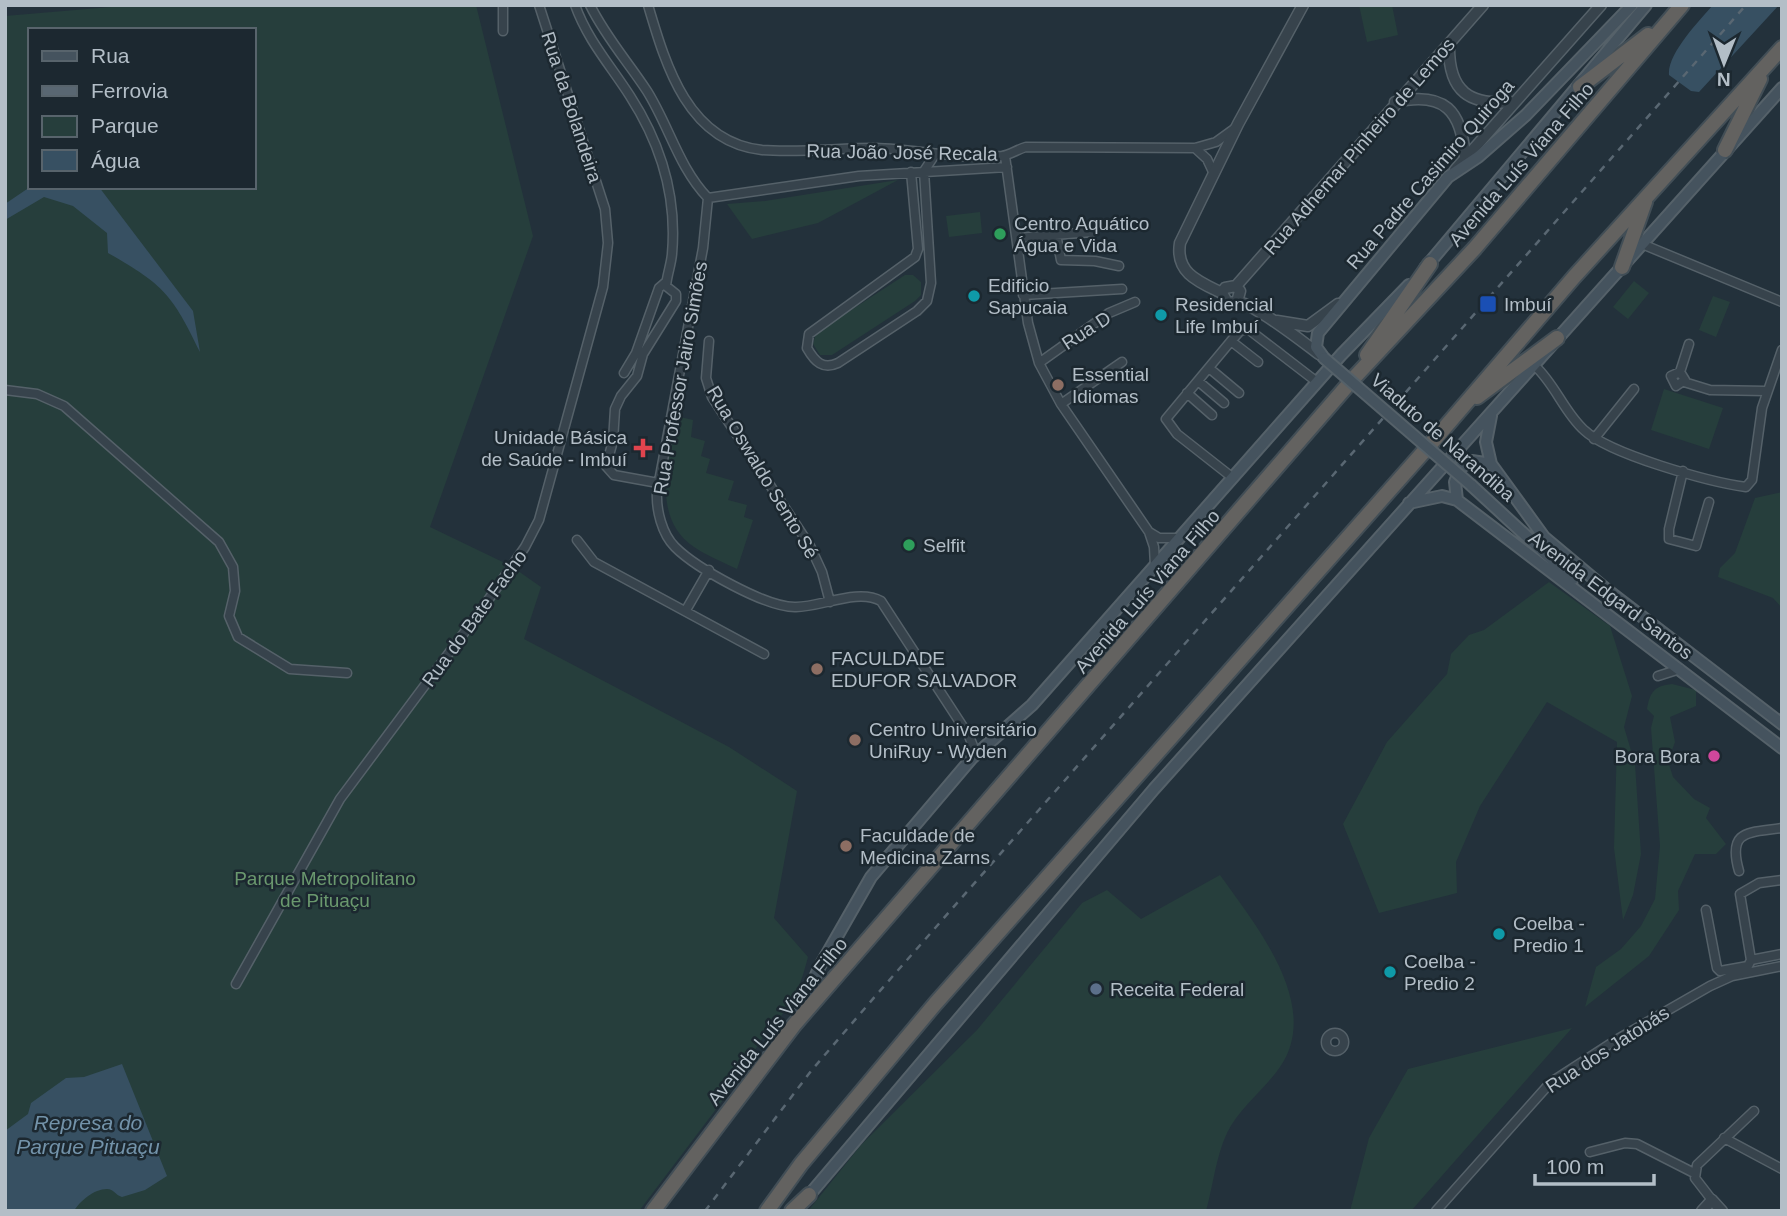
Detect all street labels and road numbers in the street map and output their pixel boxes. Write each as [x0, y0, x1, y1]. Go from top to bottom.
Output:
street label: Rua da Bolandeira [537, 29, 606, 186]
street label: Rua Adhemar Pinheiro de Lemos [1260, 34, 1459, 259]
street label: Rua Padre Casimiro Quiroga [1342, 75, 1519, 273]
street label: Avenida Luís Viana Filho [1445, 78, 1598, 250]
street label: Rua João José Recala [806, 140, 998, 165]
street label: Rua Professor Jairo Simões [650, 260, 711, 496]
street label: Rua D [1058, 307, 1115, 354]
street label: Viaduto de Narandiba [1367, 369, 1519, 506]
street label: Rua Oswaldo Sento Sé [703, 382, 822, 562]
street label: Avenida Luís Viana Filho [1071, 505, 1224, 677]
street label: Avenida Edgard Santos [1525, 527, 1697, 664]
street label: Rua do Bate Facho [418, 546, 531, 691]
street label: Avenida Luís Viana Filho [703, 933, 851, 1109]
street label: Rua dos Jatobás [1542, 1002, 1673, 1097]

